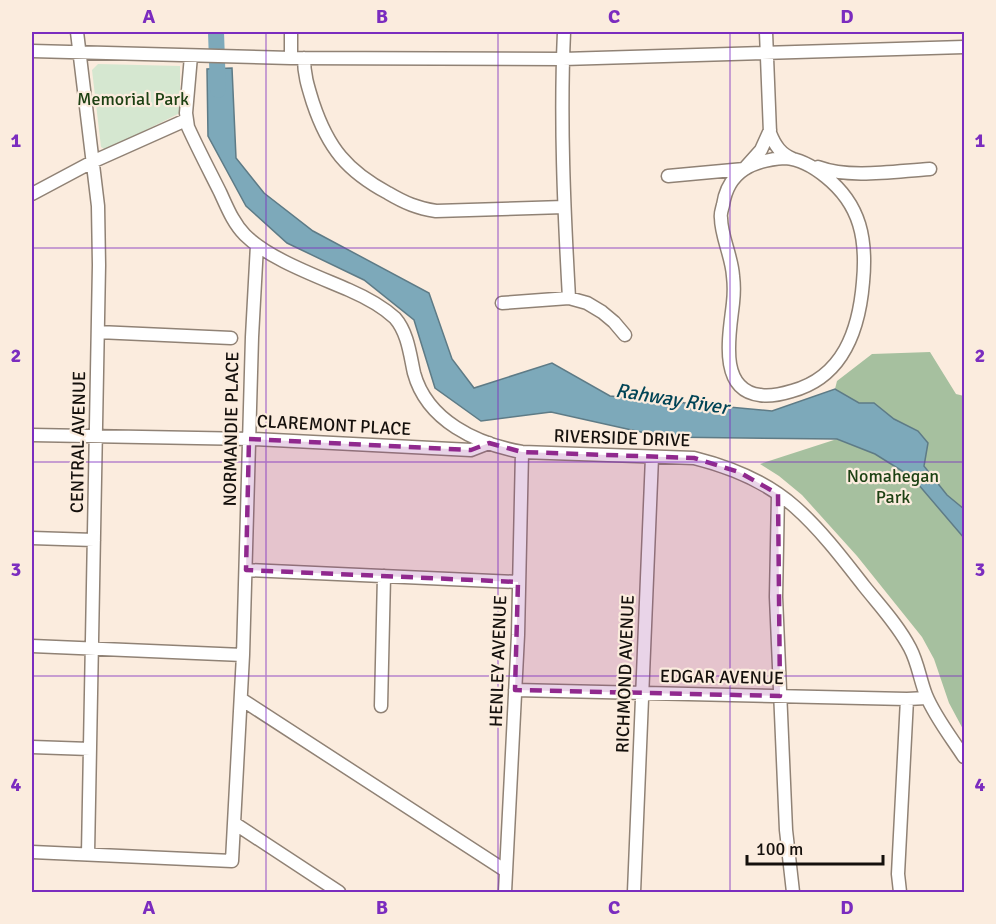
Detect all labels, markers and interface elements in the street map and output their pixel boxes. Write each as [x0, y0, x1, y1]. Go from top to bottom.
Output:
text: A [143, 4, 156, 29]
text: B [376, 4, 388, 29]
text: C [608, 4, 620, 29]
text: D [840, 4, 854, 29]
park label: Memorial Park [77, 88, 189, 110]
text: 1 [11, 128, 22, 153]
text: 1 [975, 128, 986, 153]
text: 2 [11, 343, 21, 368]
text: 2 [975, 343, 985, 368]
street label: NORMANDIE PLACE [219, 351, 243, 507]
street label: CENTRAL AVENUE [66, 371, 90, 513]
water label: Rahway River [614, 378, 733, 421]
street label: CLAREMONT PLACE [256, 410, 412, 440]
street label: RIVERSIDE DRIVE [553, 425, 691, 451]
park label: Nomahegan Park [847, 465, 939, 508]
text: 3 [11, 557, 21, 582]
text: 3 [975, 557, 985, 582]
street label: RICHMOND AVENUE [611, 594, 639, 754]
street label: HENLEY AVENUE [485, 595, 511, 727]
street label: EDGAR AVENUE [660, 665, 784, 689]
text: 4 [11, 772, 22, 797]
text: 4 [975, 772, 986, 797]
scale bar [747, 828, 884, 866]
text: 100 m [756, 838, 803, 860]
text: A [143, 895, 156, 920]
text: B [376, 895, 388, 920]
text: C [608, 895, 620, 920]
text: D [840, 895, 854, 920]

